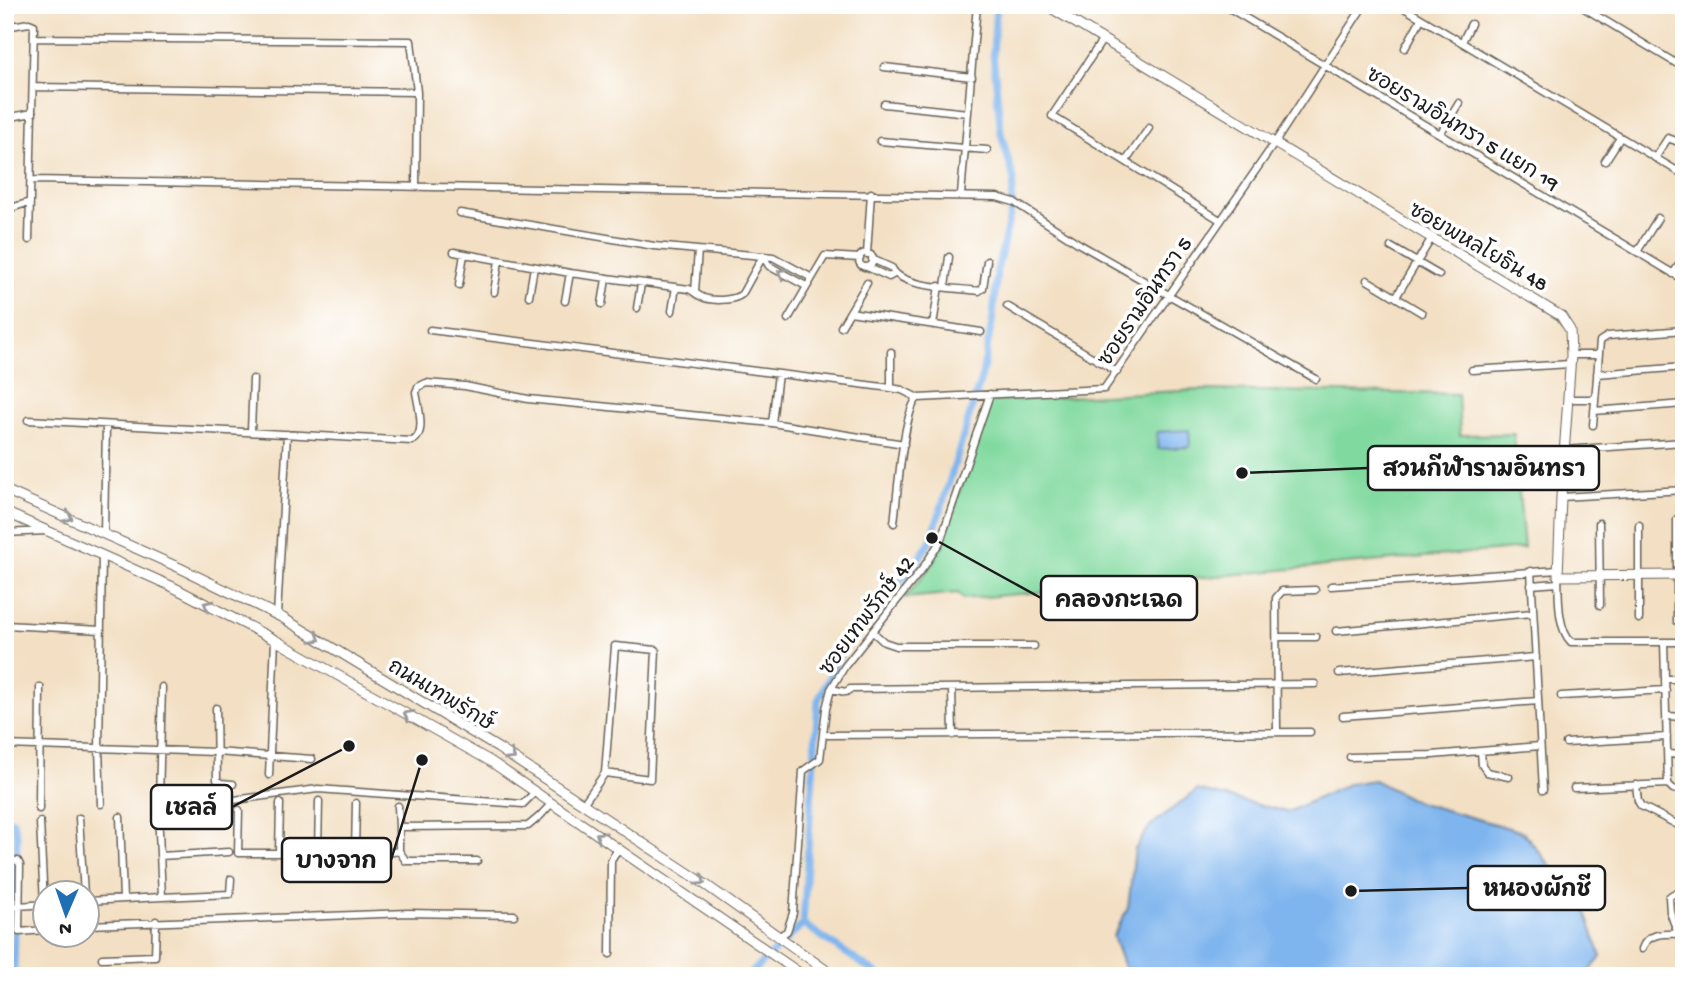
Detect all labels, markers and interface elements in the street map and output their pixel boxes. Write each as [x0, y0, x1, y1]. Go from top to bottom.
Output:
street label: ซอยรามอินทรา 5 แยก 19 [1360, 61, 1564, 199]
street label: ซอยพหลโยธิน 48 [1403, 196, 1553, 299]
street label: ซอยรามอินทรา 5 [1092, 232, 1199, 372]
one-way arrow [777, 268, 790, 281]
callout: สวนกีฬารามอินทรา [1368, 446, 1599, 490]
text: สวนกีฬารามอินทรา [1383, 453, 1585, 485]
one-way arrow [60, 509, 73, 523]
street label: ซอยเทพรักษ์ 42 [813, 550, 922, 682]
callout: คลองกะเฉด [1041, 576, 1197, 620]
text: คลองกะเฉด [1055, 589, 1183, 616]
one-way arrow [203, 600, 215, 614]
one-way arrow [308, 630, 321, 643]
street label: ถนนเทพรักษ์ [382, 652, 500, 739]
one-way arrow [402, 710, 415, 723]
one-way arrow [503, 748, 516, 761]
callout: เชลล์ [151, 785, 232, 829]
text: เชลล์ [165, 792, 217, 824]
one-way arrow [595, 832, 608, 844]
callout: บางจาก [282, 838, 391, 882]
text: บางจาก [296, 850, 376, 877]
callout: หนองผักชี [1468, 866, 1605, 910]
one-way arrow [693, 873, 706, 885]
text: หนองผักชี [1483, 873, 1591, 905]
north arrow [32, 880, 102, 950]
text: N [59, 916, 72, 939]

